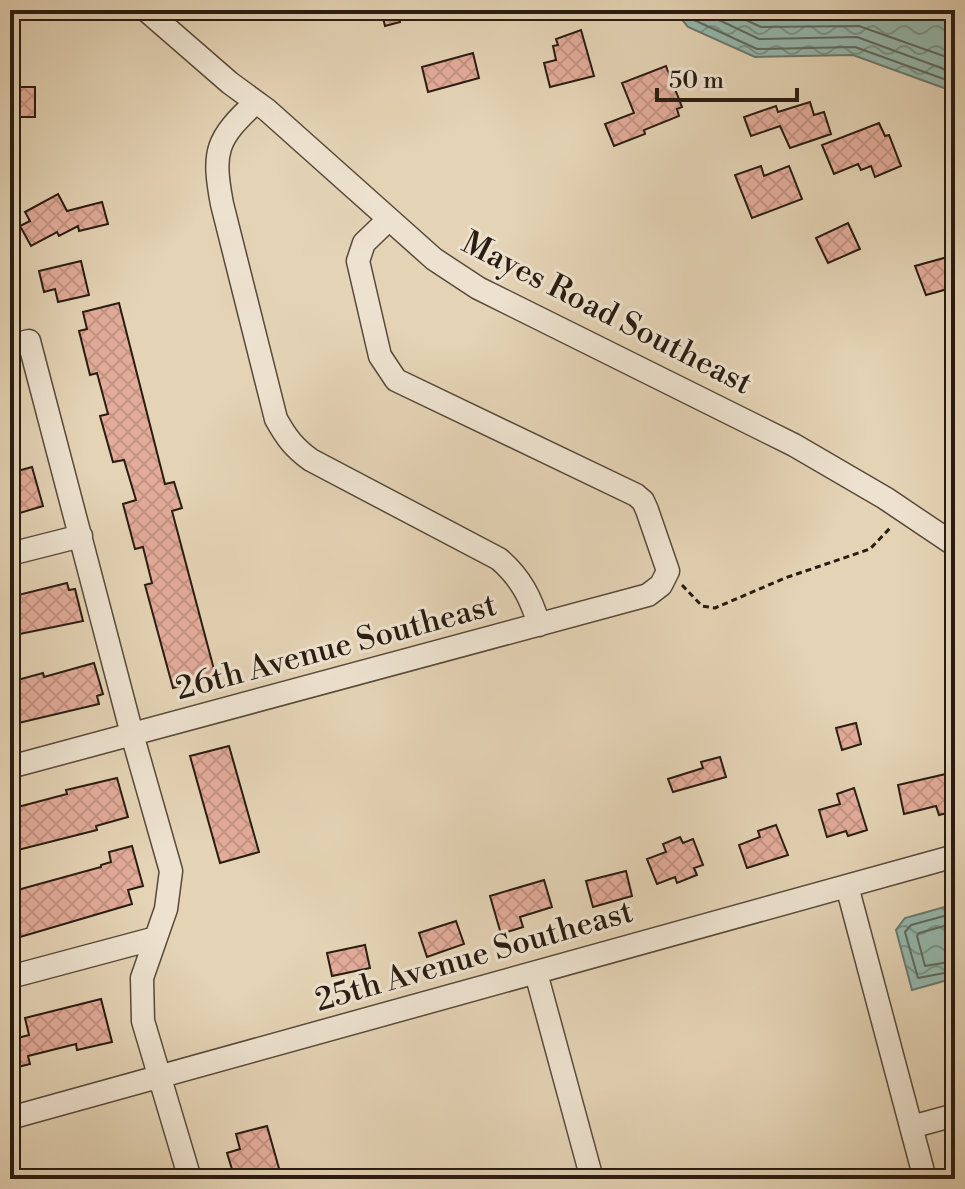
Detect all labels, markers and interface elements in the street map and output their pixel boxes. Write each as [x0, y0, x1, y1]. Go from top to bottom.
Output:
scale bar [657, 52, 797, 102]
text: 50 m [669, 66, 724, 96]
street label: Mayes Road Southeast [455, 223, 759, 403]
street label: 26th Avenue Southeast [171, 585, 501, 709]
street label: 25th Avenue Southeast [311, 891, 637, 1021]

